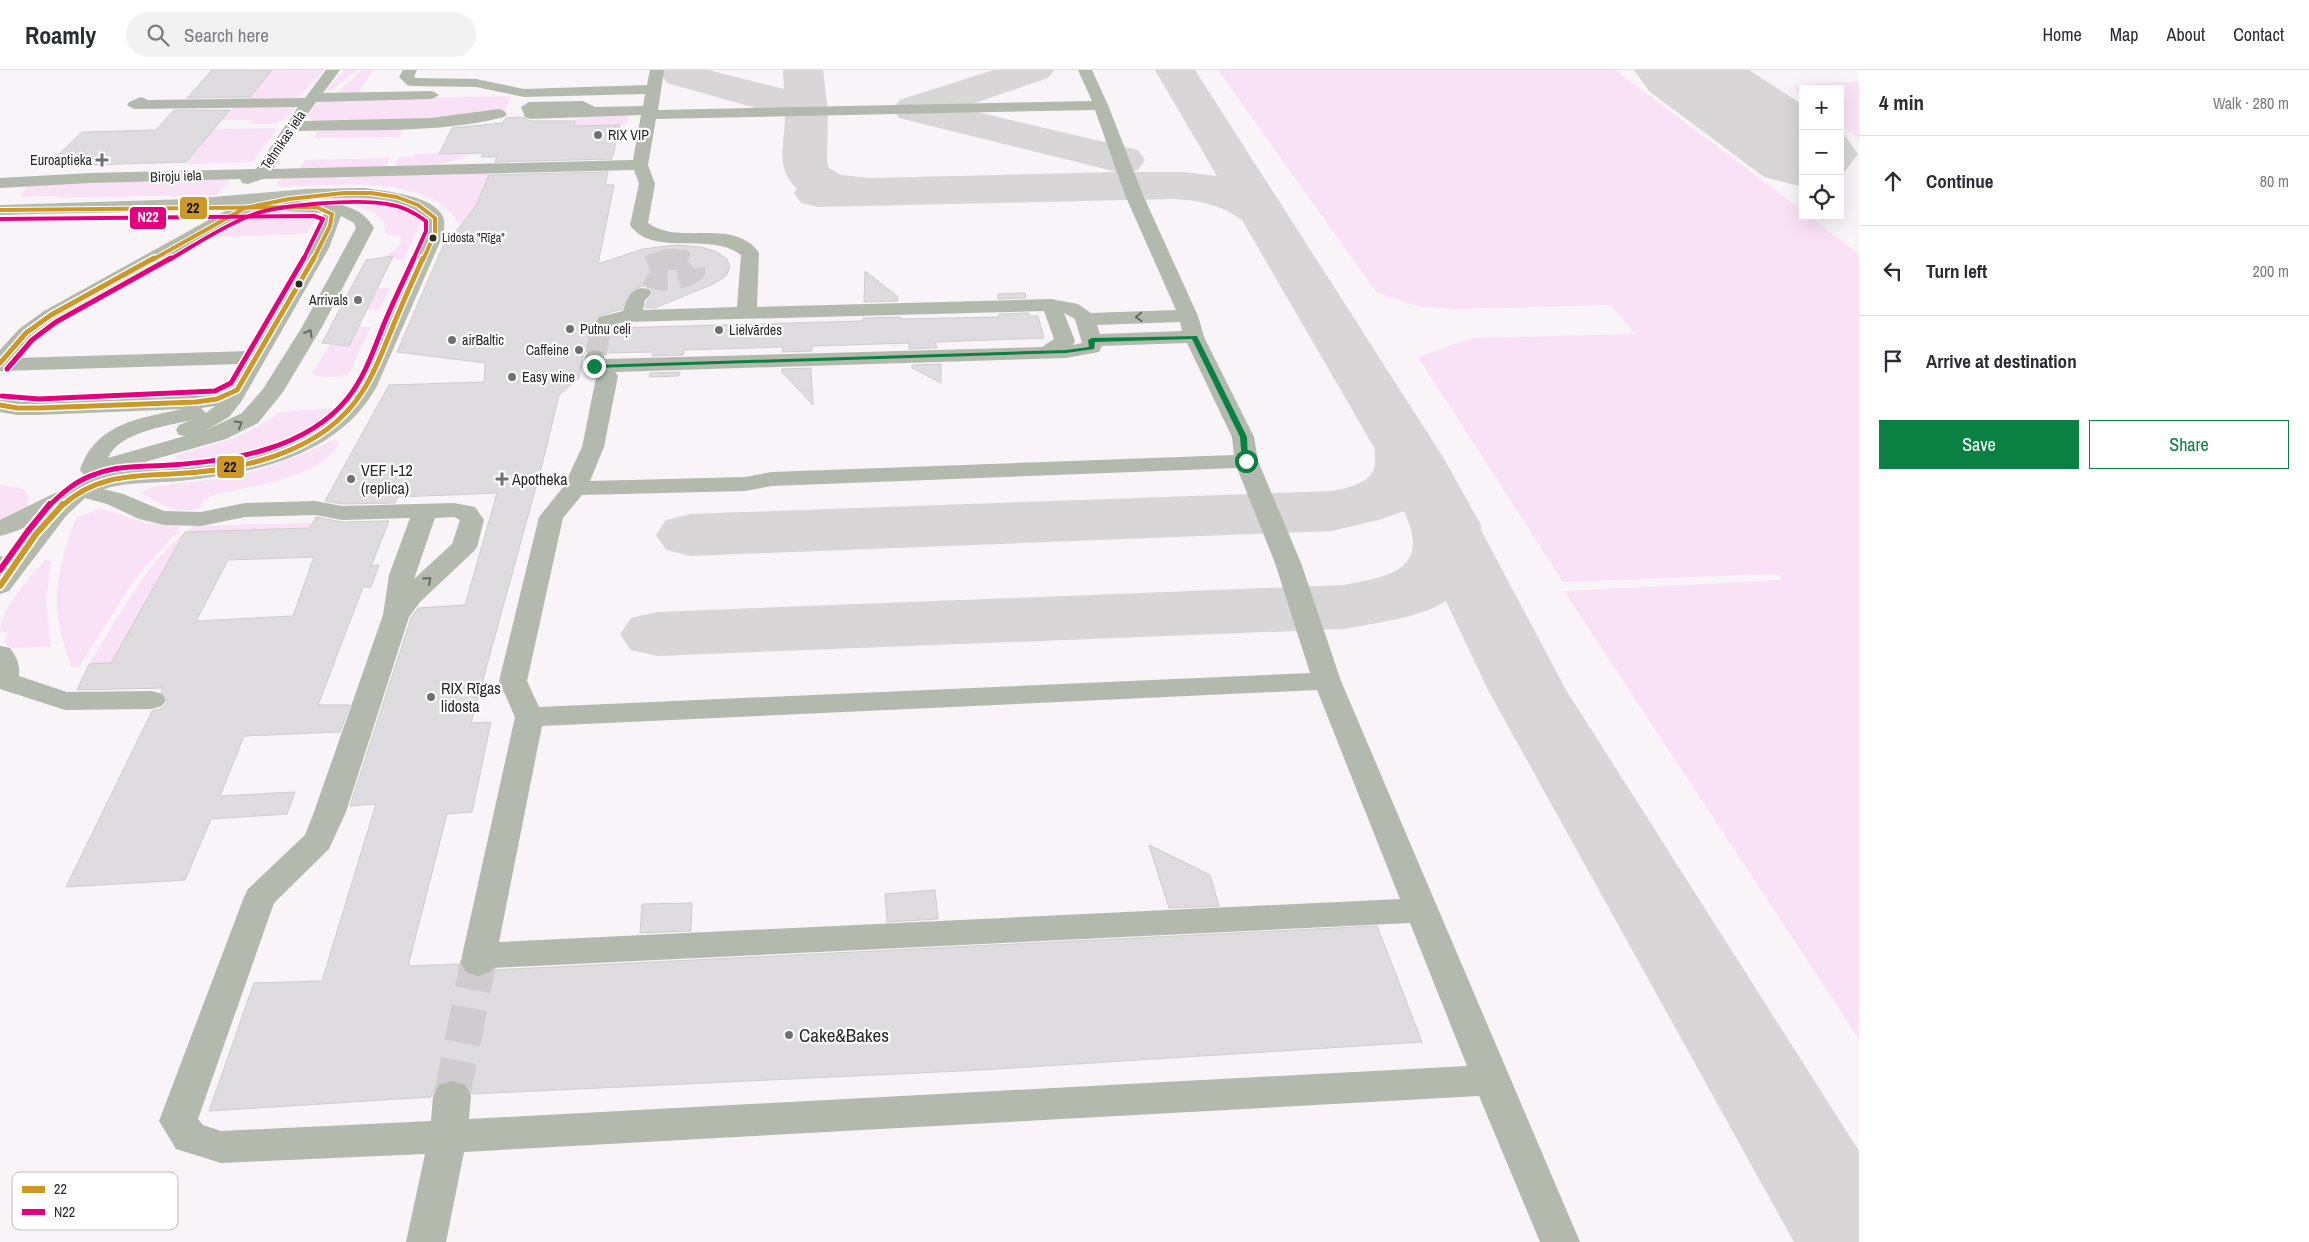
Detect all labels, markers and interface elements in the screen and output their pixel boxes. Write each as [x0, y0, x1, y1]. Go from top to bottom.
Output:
search box [126, 12, 476, 57]
text: Roamly [25, 19, 96, 51]
icon: search [144, 21, 172, 49]
text: Search here [184, 22, 269, 48]
text: Home [2042, 22, 2082, 47]
text: Map [2110, 22, 2139, 47]
text: About [2167, 22, 2205, 47]
text: Contact [2233, 22, 2284, 47]
map controls [1799, 85, 1844, 220]
button: + [1799, 85, 1844, 130]
text: 4 min [1879, 88, 1924, 117]
text: Walk · 280 m [2213, 92, 2289, 114]
street label: Tehnikas iela [257, 106, 310, 173]
place label: RIX VIP [608, 126, 649, 144]
marker: RIX VIP [592, 129, 604, 141]
button: − [1799, 130, 1844, 175]
place label: Euroaptieka [30, 151, 93, 169]
marker: Euroaptieka [96, 154, 108, 166]
street label: Biroju iela [150, 166, 203, 186]
icon: ahead [1879, 167, 1907, 195]
text: Continue [1926, 168, 1994, 194]
text: 80 m [2260, 170, 2289, 192]
button: locate [1799, 175, 1844, 220]
line badge: 22 [179, 196, 208, 220]
text: 22 [187, 199, 199, 217]
line badge: N22 [129, 206, 167, 230]
text: N22 [137, 208, 159, 226]
place label: Lidosta "Rīga" [442, 230, 505, 246]
marker: Lidosta "Rīga" [428, 233, 438, 243]
icon: left [1879, 257, 1907, 285]
text: Turn left [1926, 258, 1987, 284]
text: 200 m [2253, 260, 2289, 282]
unlabelled marker [294, 279, 304, 289]
place label: Arrivals [308, 291, 348, 309]
marker: Arrivals [352, 294, 364, 306]
one-way arrow [1135, 312, 1143, 323]
place label: Putnu ceļi [580, 320, 631, 338]
place label: Lielvārdes [729, 321, 782, 339]
marker: Putnu ceļi [564, 323, 576, 335]
marker: Lielvārdes [713, 324, 725, 336]
one-way arrow [302, 329, 312, 338]
place label: airBaltic [462, 331, 504, 349]
marker: airBaltic [446, 334, 458, 346]
place label: Caffeine [526, 341, 569, 359]
marker: Caffeine [573, 344, 585, 356]
icon: arrive [1879, 347, 1907, 375]
text: Arrive at destination [1926, 348, 2077, 374]
route end [583, 355, 606, 378]
place label: Easy wine [522, 368, 575, 386]
marker: Easy wine [506, 371, 518, 383]
button: Save [1879, 420, 2079, 469]
button: Share [2089, 420, 2289, 469]
one-way arrow [233, 421, 242, 431]
route start [1235, 450, 1258, 473]
line badge: 22 [216, 455, 245, 479]
text: 22 [224, 458, 236, 476]
place label: VEF I-12 (replica) [361, 459, 413, 499]
place label: Apotheka [511, 468, 568, 490]
marker: VEF I-12 (replica) [345, 473, 357, 485]
marker: Apotheka [496, 473, 508, 485]
one-way arrow [423, 577, 432, 586]
place label: RIX Rīgas lidosta [441, 677, 501, 717]
marker: RIX Rīgas lidosta [425, 691, 437, 703]
place label: Cake&Bakes [799, 1022, 889, 1048]
marker: Cake&Bakes [783, 1029, 795, 1041]
legend [12, 1172, 178, 1230]
text: 22 [54, 1180, 67, 1198]
text: N22 [54, 1203, 75, 1221]

